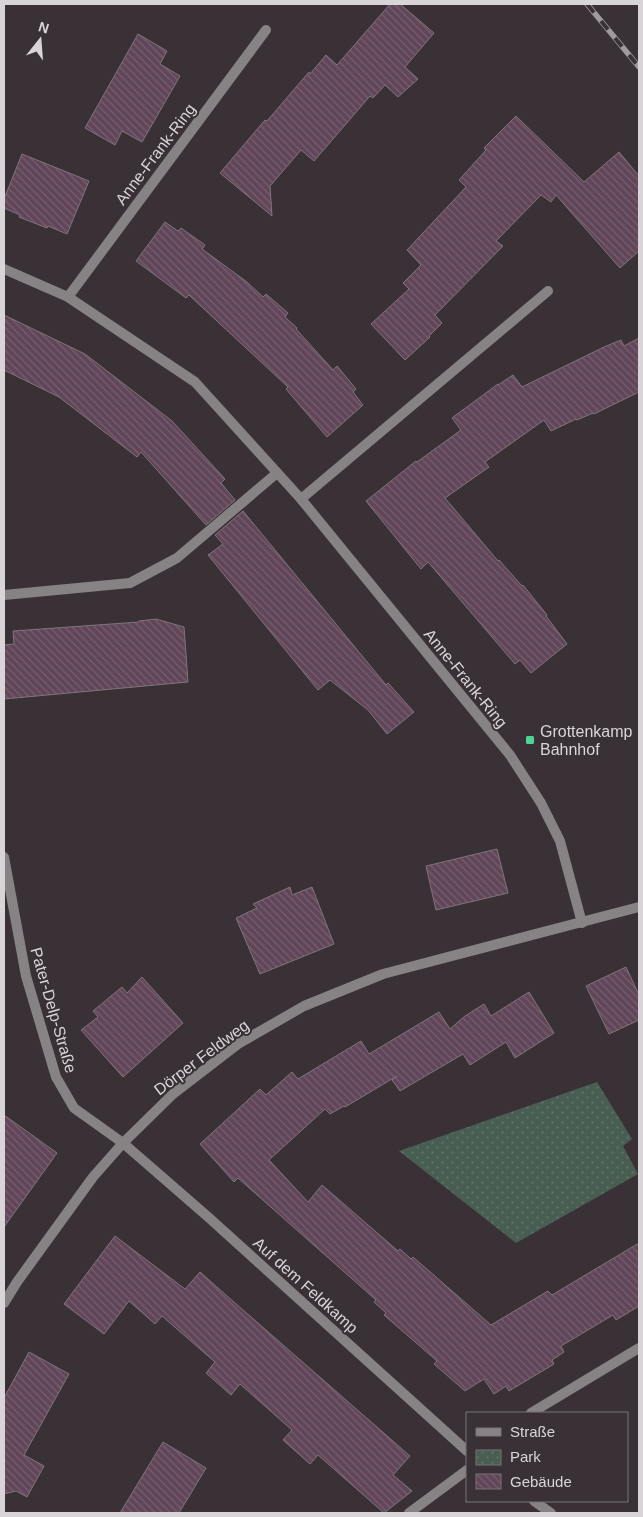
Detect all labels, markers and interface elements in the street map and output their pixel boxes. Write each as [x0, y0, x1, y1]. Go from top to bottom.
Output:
north arrow [15, 15, 65, 65]
text: N [37, 18, 51, 37]
street label: Anne-Frank-Ring [112, 101, 199, 208]
street label: Anne-Frank-Ring [421, 626, 511, 731]
place label: Grottenkamp Bahnhof [540, 723, 633, 758]
marker: Grottenkamp Bahnhof [524, 734, 536, 746]
street label: Pater-Delp-Straße [27, 945, 80, 1075]
street label: Dörper Feldweg [151, 1016, 252, 1098]
street label: Auf dem Feldkamp [250, 1234, 361, 1337]
legend [466, 1412, 628, 1502]
text: Straße [510, 1423, 555, 1440]
text: Park [510, 1448, 541, 1465]
text: Gebäude [510, 1473, 572, 1490]

